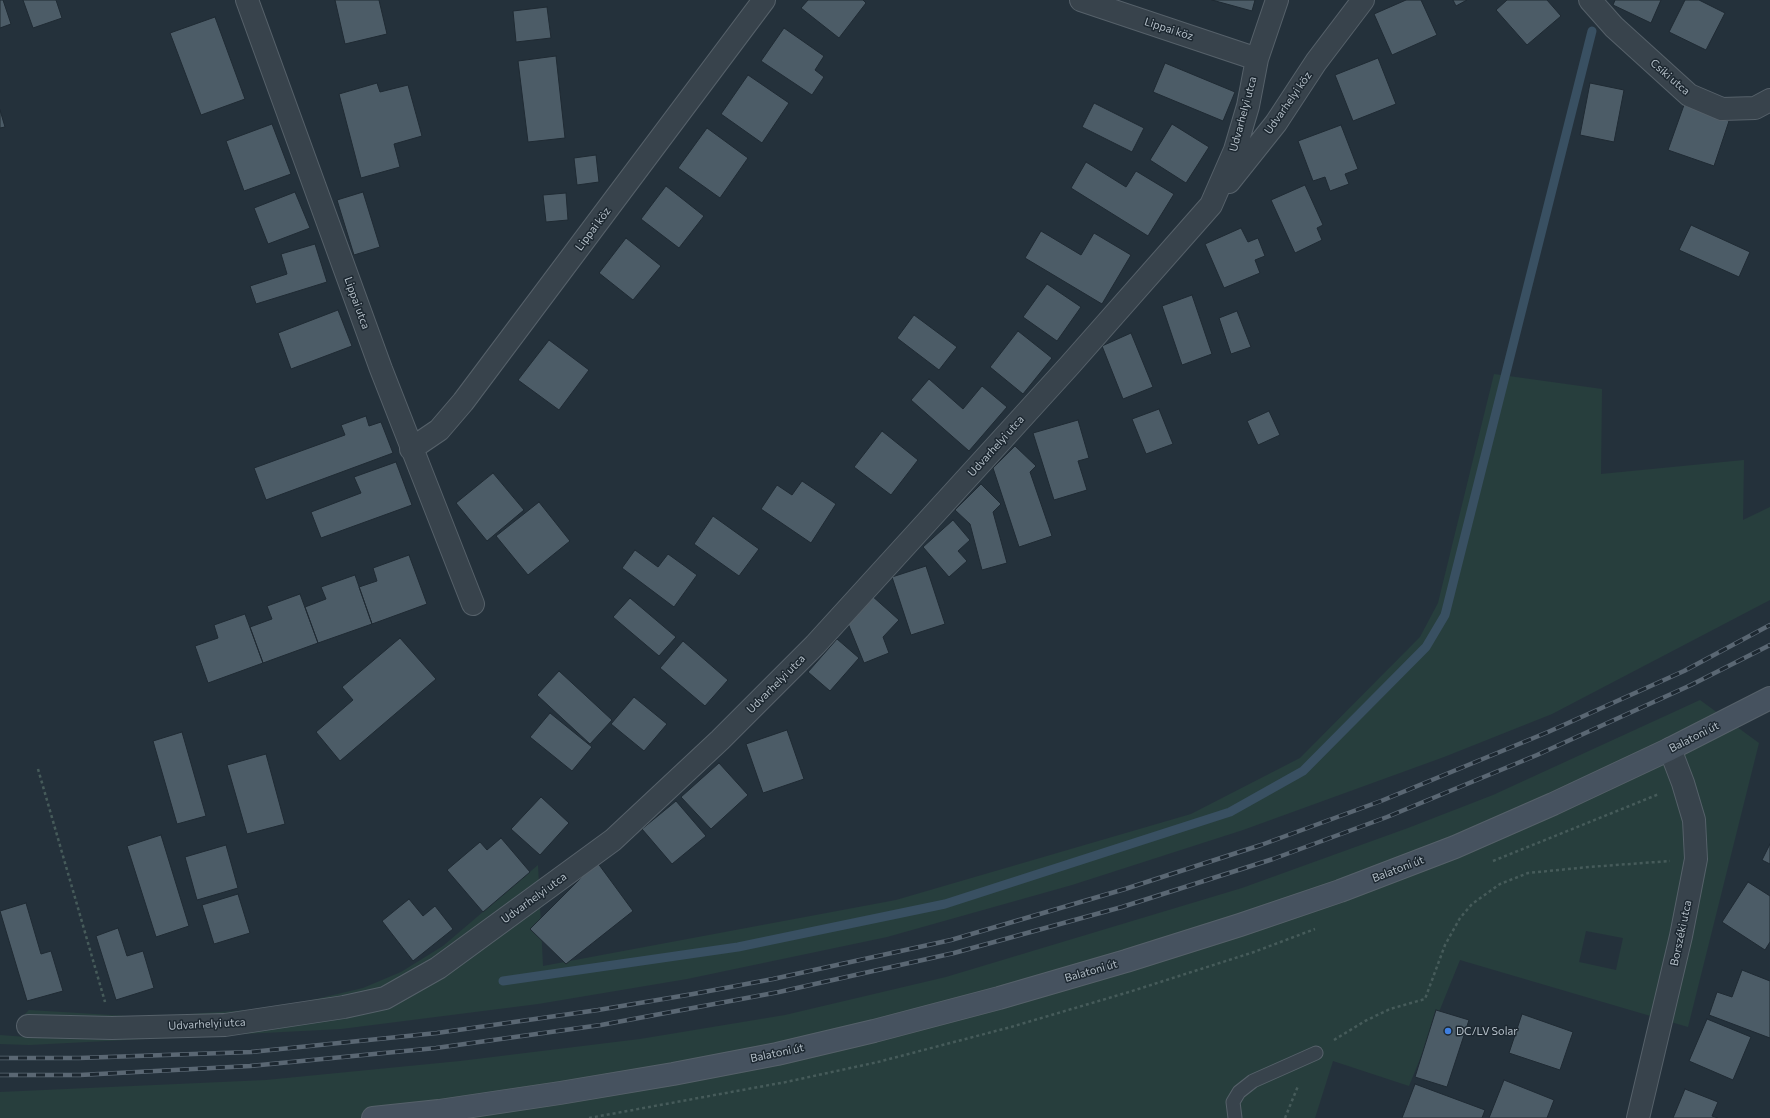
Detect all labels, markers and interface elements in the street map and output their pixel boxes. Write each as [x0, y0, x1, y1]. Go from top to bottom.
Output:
street label: Lippai köz [1143, 15, 1195, 43]
street label: Csiki utca [1648, 56, 1692, 98]
street label: Udvarhelyi köz [1262, 69, 1314, 137]
street label: Udvarhelyi utca [1227, 75, 1259, 153]
street label: Lippai köz [573, 205, 613, 253]
street label: Lippai utca [341, 275, 373, 331]
street label: Udvarhelyi utca [965, 413, 1027, 479]
street label: Udvarhelyi utca [744, 652, 808, 716]
street label: Balatoni út [1667, 719, 1721, 755]
street label: Balatoni út [1370, 853, 1426, 885]
street label: Udvarhelyi utca [499, 870, 569, 926]
street label: Borszéki utca [1668, 899, 1694, 967]
street label: Balatoni út [1063, 957, 1119, 985]
street label: Udvarhelyi utca [168, 1015, 246, 1033]
place label: DC/LV Solar [1456, 1024, 1518, 1038]
marker: DC/LV Solar [1443, 1026, 1453, 1036]
street label: Balatoni út [749, 1041, 805, 1065]

